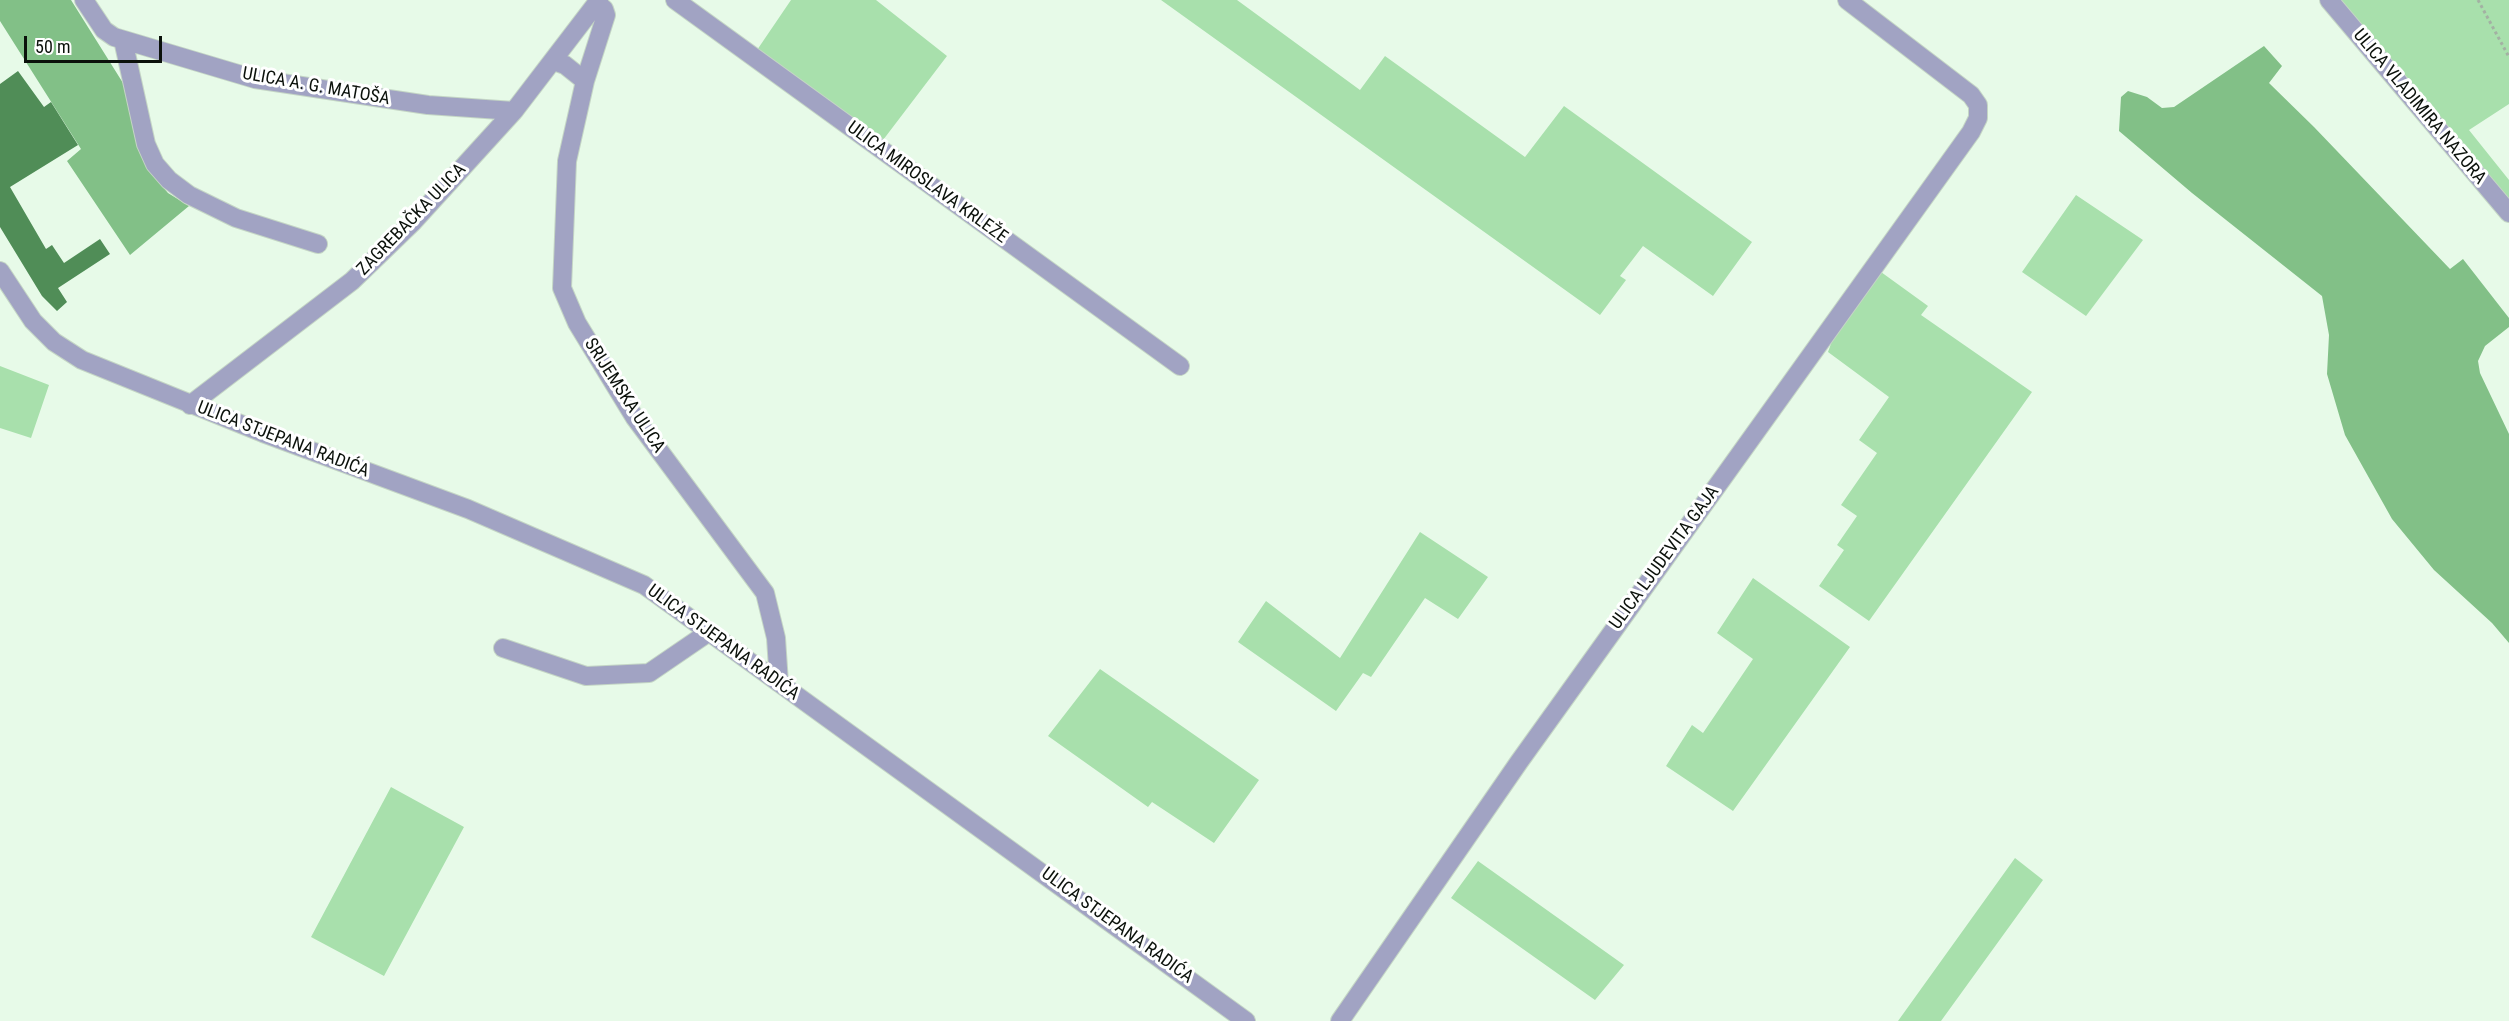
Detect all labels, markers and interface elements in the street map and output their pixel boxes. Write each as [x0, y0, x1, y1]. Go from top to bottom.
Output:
scale bar [27, 24, 165, 62]
street label: ULICA VLADIMIRA NAZORA [2348, 25, 2490, 189]
text: 50 m [35, 36, 70, 57]
street label: ULICA A. G. MATOŠA [241, 63, 391, 111]
street label: ULICA MIROSLAVA KRLEŽE [842, 117, 1012, 249]
street label: ZAGREBAČKA ULICA [353, 160, 471, 280]
street label: SRIJEMSKA ULICA [579, 335, 669, 457]
street label: ULICA STJEPANA RADIĆA [194, 397, 372, 483]
street label: ULICA LJUDEVITA GAJA [1606, 482, 1724, 634]
street label: ULICA STJEPANA RADIĆA [643, 581, 803, 705]
street label: ULICA STJEPANA RADIĆA [1037, 864, 1197, 988]

